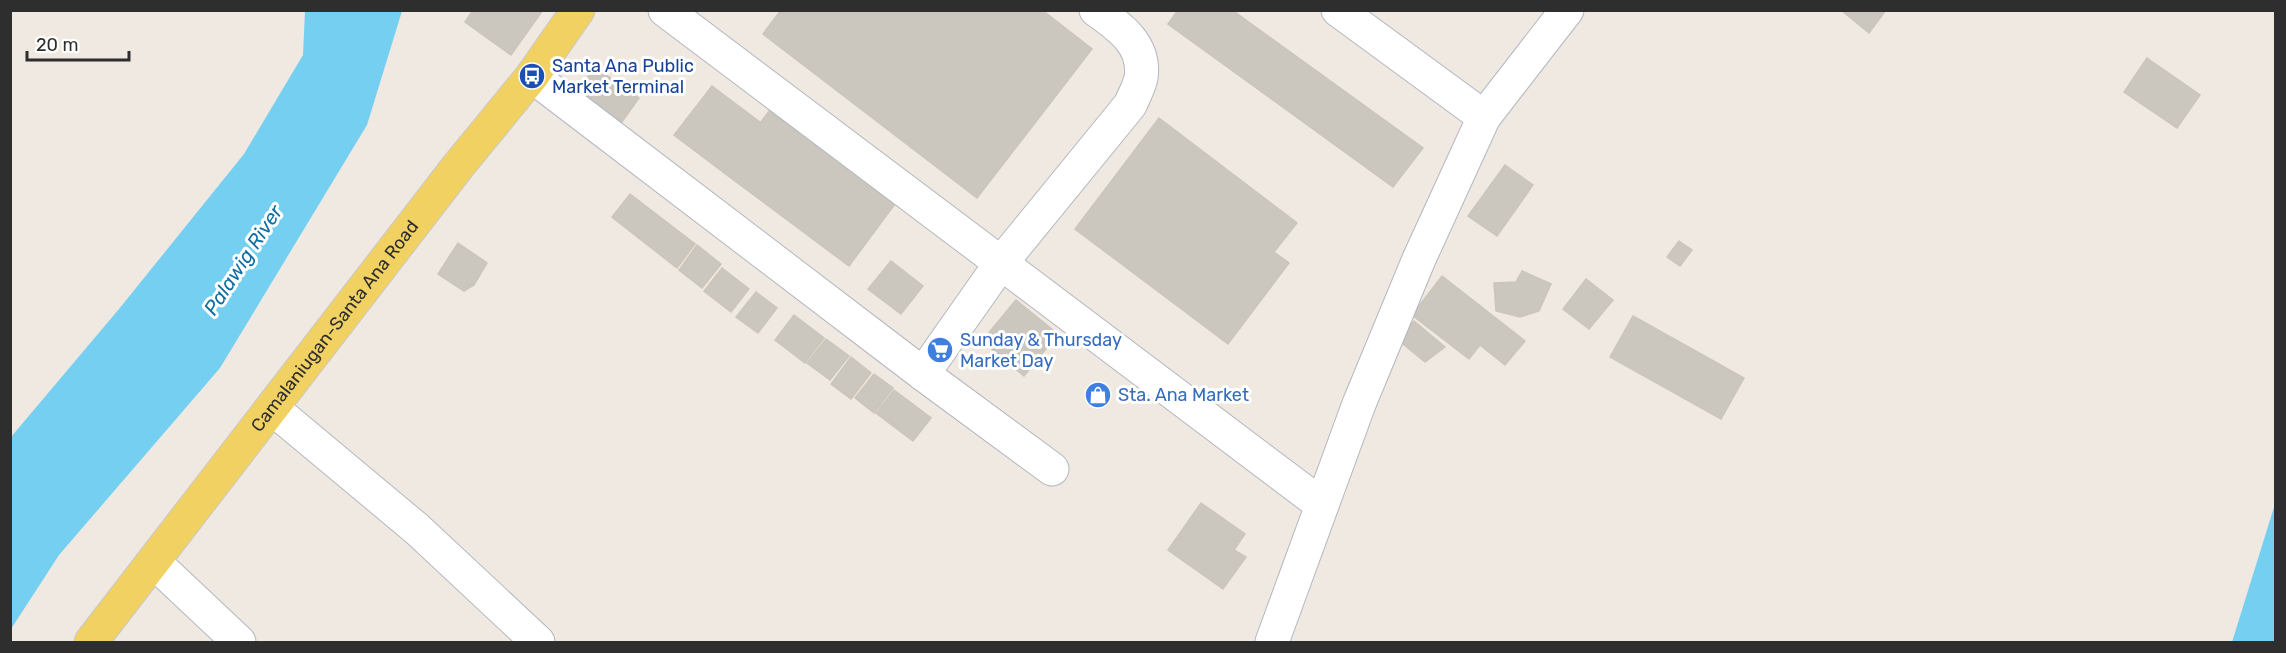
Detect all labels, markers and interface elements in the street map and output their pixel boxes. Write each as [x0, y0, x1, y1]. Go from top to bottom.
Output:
scale bar [27, 24, 129, 62]
text: 20 m [36, 34, 78, 56]
place label: Santa Ana Public Market Terminal [552, 55, 694, 98]
bus stop icon: Santa Ana Public Market Terminal [517, 61, 547, 91]
water label: Palawig River [199, 199, 288, 320]
street label: Camalaniugan-Santa Ana Road [246, 216, 423, 436]
place label: Sunday & Thursday Market Day [960, 329, 1122, 372]
supermarket icon: Sunday & Thursday Market Day [925, 335, 955, 365]
shop icon: Sta. Ana Market [1083, 380, 1113, 410]
place label: Sta. Ana Market [1118, 384, 1249, 406]

